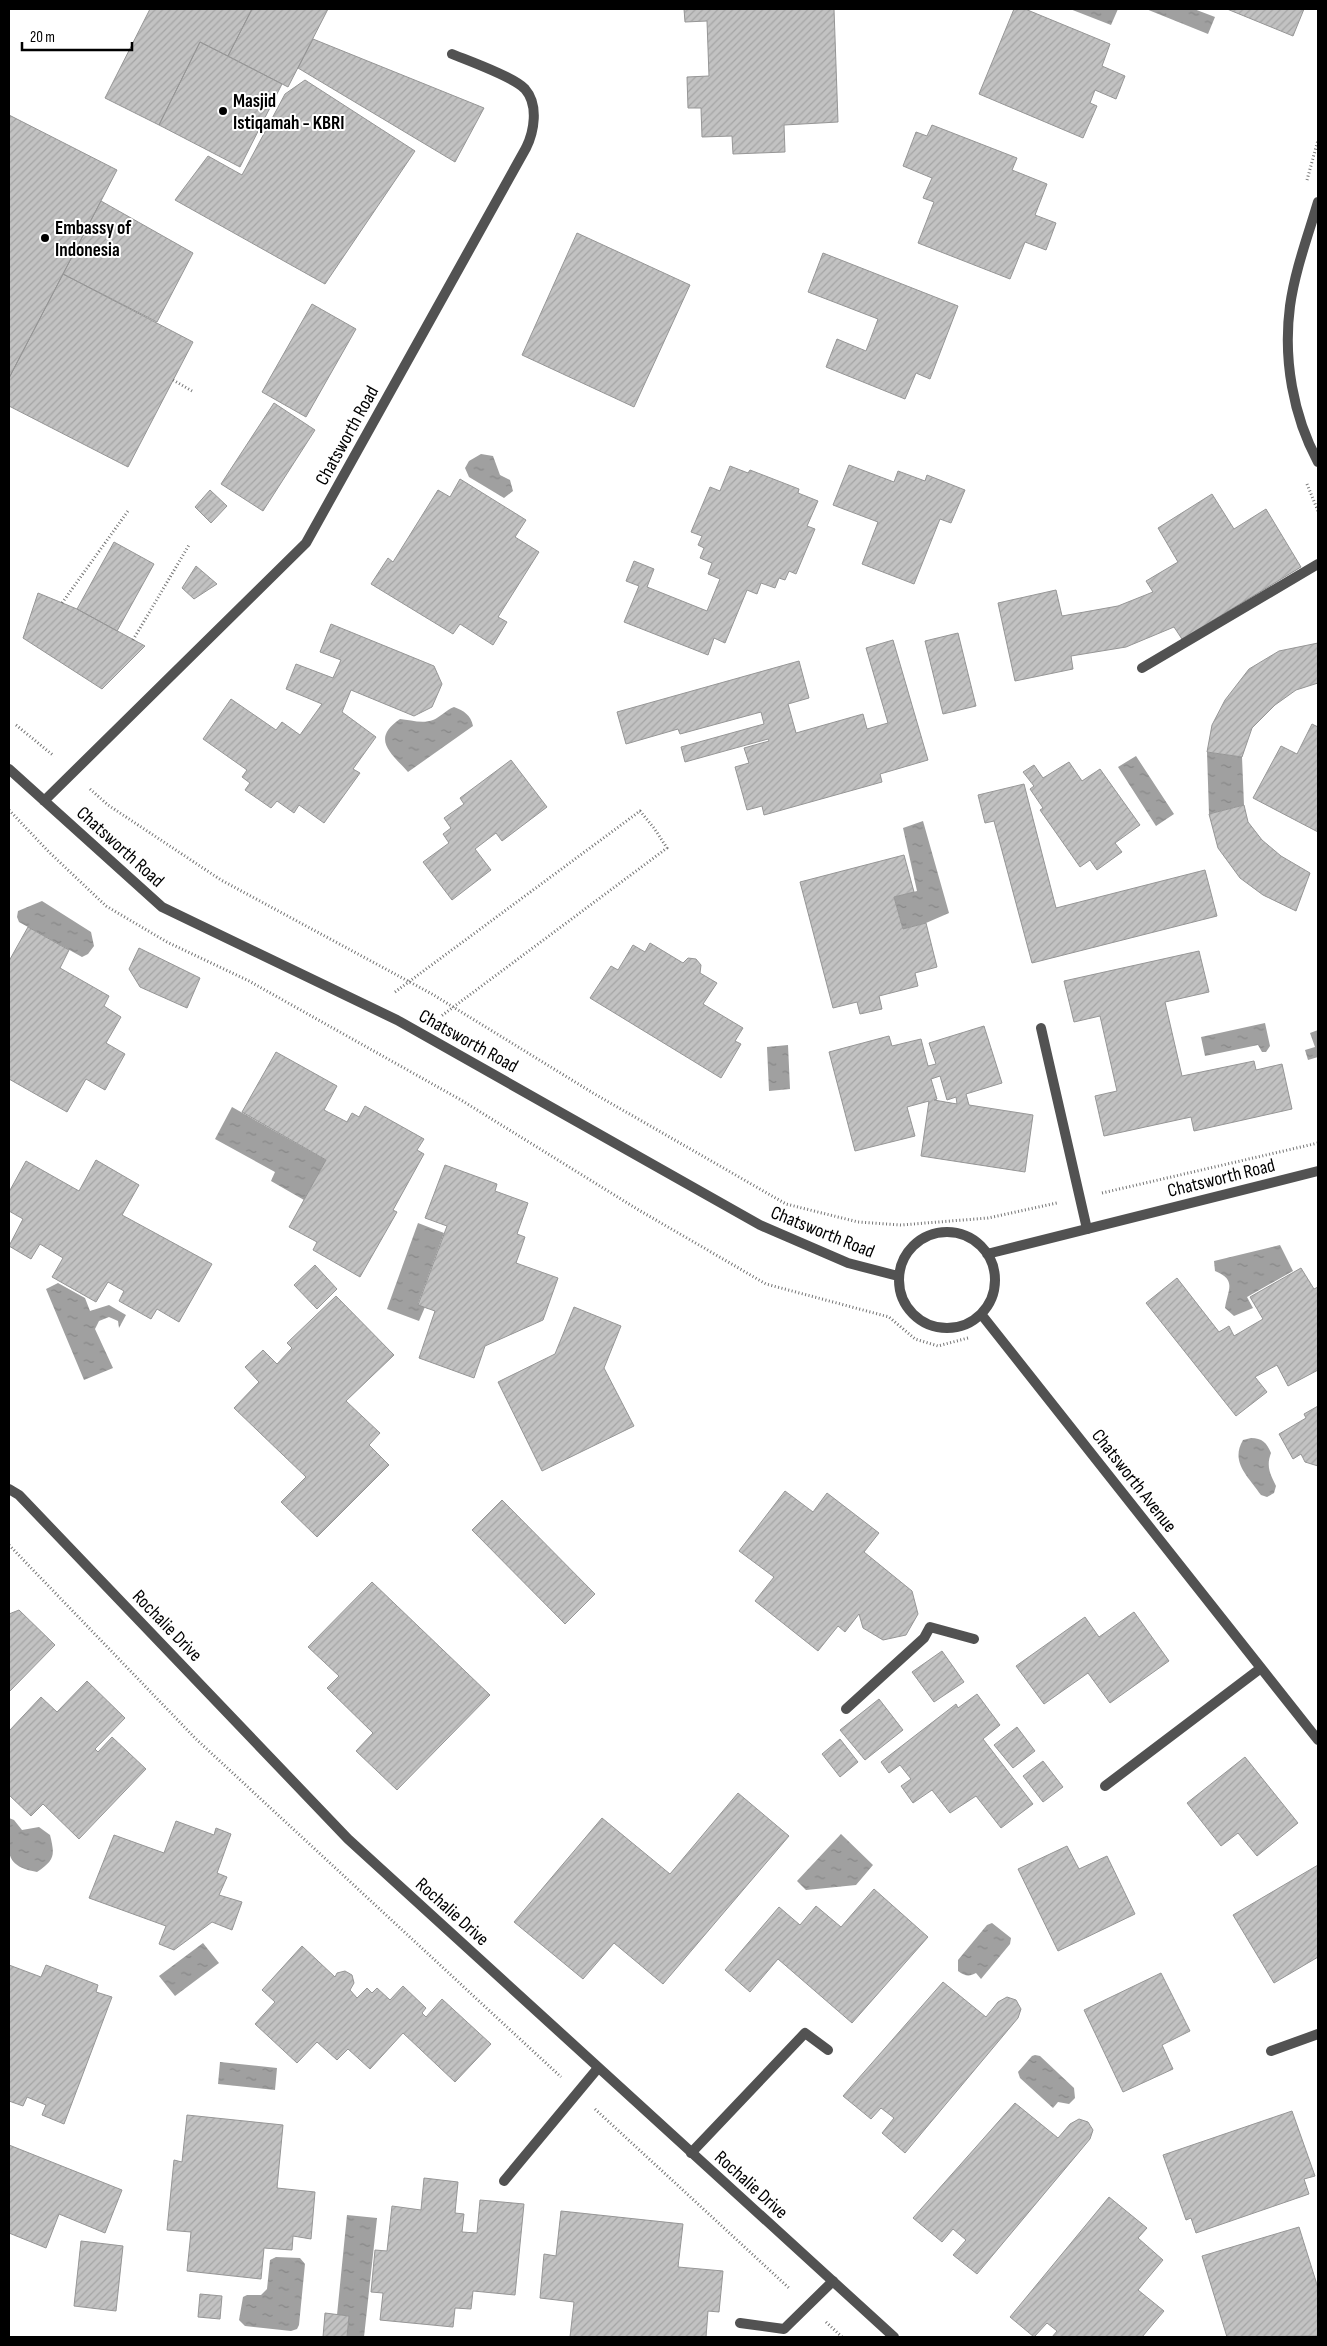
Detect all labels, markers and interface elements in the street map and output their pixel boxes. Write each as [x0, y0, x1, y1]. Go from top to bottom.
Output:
scale bar [22, 20, 132, 52]
text: 20 m [30, 28, 55, 47]
place label: Masjid Istiqamah - KBRI [233, 90, 345, 135]
marker: Masjid Istiqamah - KBRI [217, 105, 229, 117]
place label: Embassy of Indonesia [55, 217, 132, 262]
marker: Embassy of Indonesia [39, 232, 51, 244]
street label: Chatsworth Road [311, 382, 384, 489]
street label: Chatsworth Road [71, 802, 169, 892]
street label: Chatsworth Road [415, 1005, 522, 1078]
street label: Chatsworth Road [1165, 1154, 1277, 1203]
street label: Chatsworth Road [767, 1201, 878, 1264]
street label: Chatsworth Avenue [1086, 1425, 1181, 1537]
street label: Rochalie Drive [127, 1585, 207, 1667]
street label: Rochalie Drive [411, 1873, 493, 1951]
street label: Rochalie Drive [710, 2146, 792, 2224]

